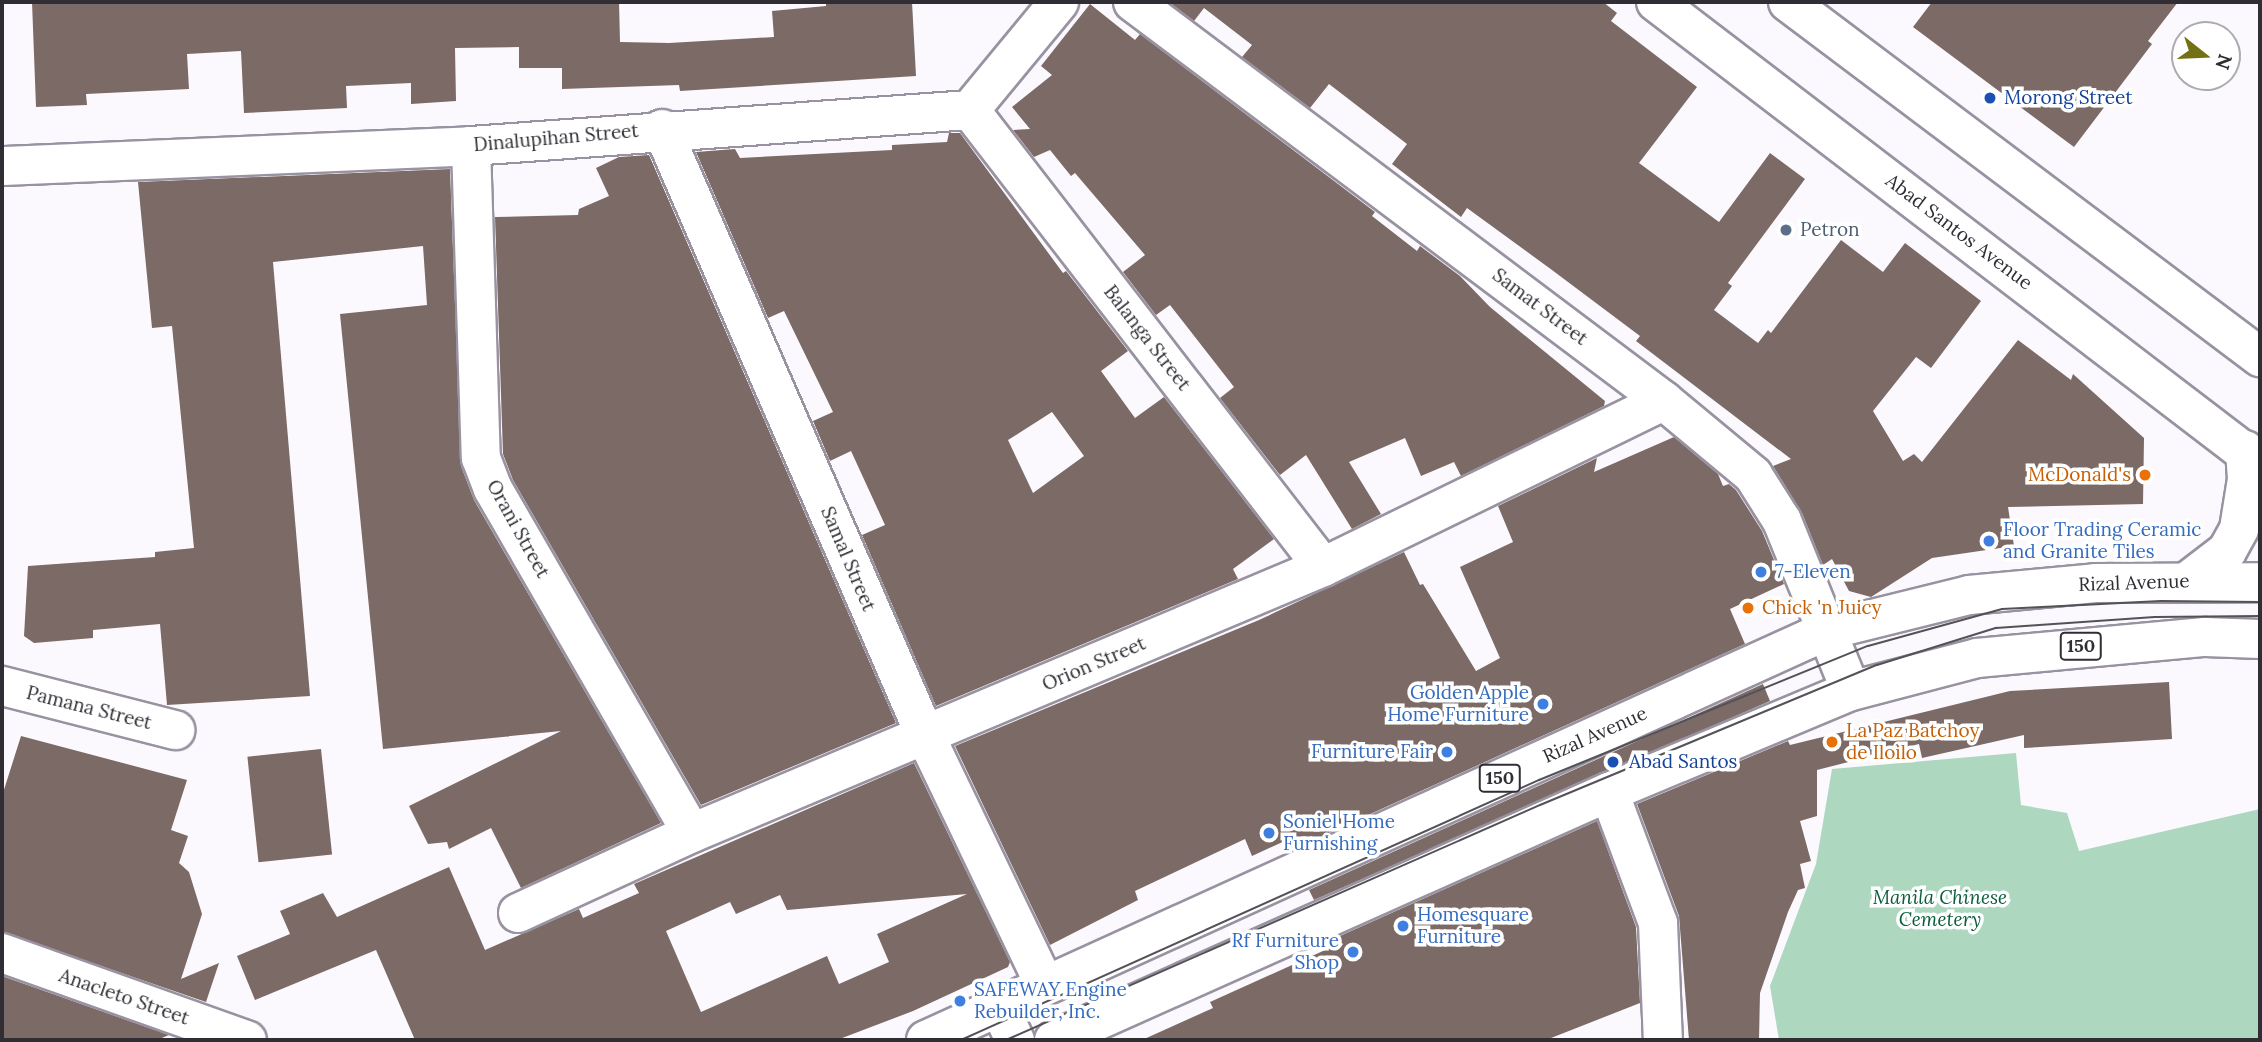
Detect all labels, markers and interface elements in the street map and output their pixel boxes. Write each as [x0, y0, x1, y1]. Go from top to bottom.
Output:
north arrow [2171, 21, 2241, 91]
text: N [2210, 51, 2238, 73]
place label: Morong Street [2004, 87, 2133, 109]
marker: Morong Street [1982, 90, 1998, 106]
street label: Dinalupihan Street [473, 119, 639, 157]
street label: Abad Santos Avenue [1881, 169, 2037, 295]
place label: Petron [1800, 219, 1860, 241]
marker: Petron [1778, 222, 1794, 238]
street label: Samat Street [1488, 264, 1592, 350]
street label: Balanga Street [1099, 281, 1195, 395]
place label: McDonald's [2028, 464, 2131, 486]
marker: McDonald's [2137, 467, 2153, 483]
street label: Orani Street [482, 476, 554, 582]
street label: Samal Street [816, 503, 880, 615]
place label: Floor Trading Ceramic and Granite Tiles [2003, 519, 2201, 563]
marker: Floor Trading Ceramic and Granite Tiles [1981, 533, 1997, 549]
place label: 7-Eleven [1775, 561, 1851, 583]
marker: 7-Eleven [1753, 564, 1769, 580]
street label: Rizal Avenue [2078, 570, 2190, 596]
place label: Chick 'n Juicy [1762, 597, 1882, 619]
marker: Chick 'n Juicy [1740, 600, 1756, 616]
street label: Orion Street [1039, 632, 1149, 696]
road number: 150 [2058, 632, 2104, 660]
street label: Pamana Street [24, 681, 154, 735]
place label: Golden Apple Home Furniture [1387, 682, 1529, 726]
marker: Golden Apple Home Furniture [1535, 696, 1551, 712]
street label: Rizal Avenue [1539, 702, 1651, 768]
place label: La Paz Batchoy de Iloilo [1846, 720, 1979, 764]
marker: La Paz Batchoy de Iloilo [1824, 734, 1840, 750]
place label: Furniture Fair [1311, 741, 1433, 763]
marker: Furniture Fair [1439, 744, 1455, 760]
place label: Abad Santos [1629, 751, 1737, 773]
marker: Abad Santos [1603, 752, 1623, 772]
road number: 150 [1477, 764, 1523, 792]
place label: Soniel Home Furnishing [1283, 811, 1395, 855]
marker: Soniel Home Furnishing [1261, 825, 1277, 841]
park label: Manila Chinese Cemetery [1873, 887, 2007, 931]
place label: Homesquare Furniture [1417, 904, 1529, 948]
marker: Homesquare Furniture [1395, 918, 1411, 934]
place label: Rf Furniture Shop [1232, 930, 1339, 974]
marker: Rf Furniture Shop [1345, 944, 1361, 960]
street label: Anacleto Street [56, 964, 192, 1030]
place label: SAFEWAY Engine Rebuilder, Inc. [974, 979, 1127, 1023]
marker: SAFEWAY Engine Rebuilder, Inc. [952, 993, 968, 1009]

